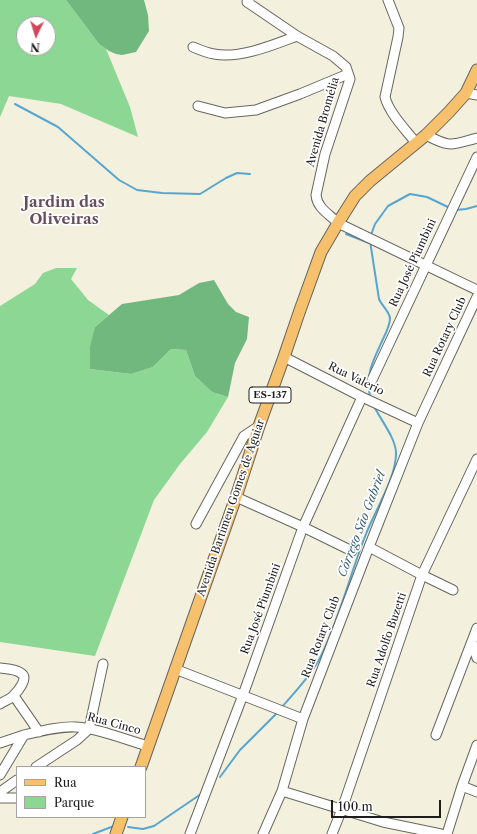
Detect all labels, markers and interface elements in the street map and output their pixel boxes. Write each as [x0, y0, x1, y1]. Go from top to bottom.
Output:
north arrow [16, 16, 56, 56]
text: N [30, 40, 40, 54]
street label: Avenida Bromélia [304, 76, 342, 168]
district label: Jardim das Oliveiras [23, 194, 105, 229]
street label: Rua José Piumbini [387, 217, 439, 309]
street label: Rua Rotary Club [421, 295, 469, 379]
street label: Rua Valerio [326, 360, 386, 398]
road number: ES-137 [249, 387, 291, 403]
street label: Avenida Bartimeu Gomes de Aguiar [194, 418, 268, 598]
water label: Córrego São Gabriel [335, 469, 389, 579]
street label: Rua José Piumbini [238, 562, 284, 656]
street label: Rua Adolfo Buzetti [365, 591, 409, 689]
street label: Rua Rotary Club [299, 594, 343, 680]
street label: Rua Cinco [86, 711, 142, 737]
legend [16, 766, 146, 818]
text: Rua [54, 775, 77, 790]
scale bar [333, 792, 443, 818]
text: Parque [54, 795, 94, 810]
text: 100 m [338, 799, 373, 814]

